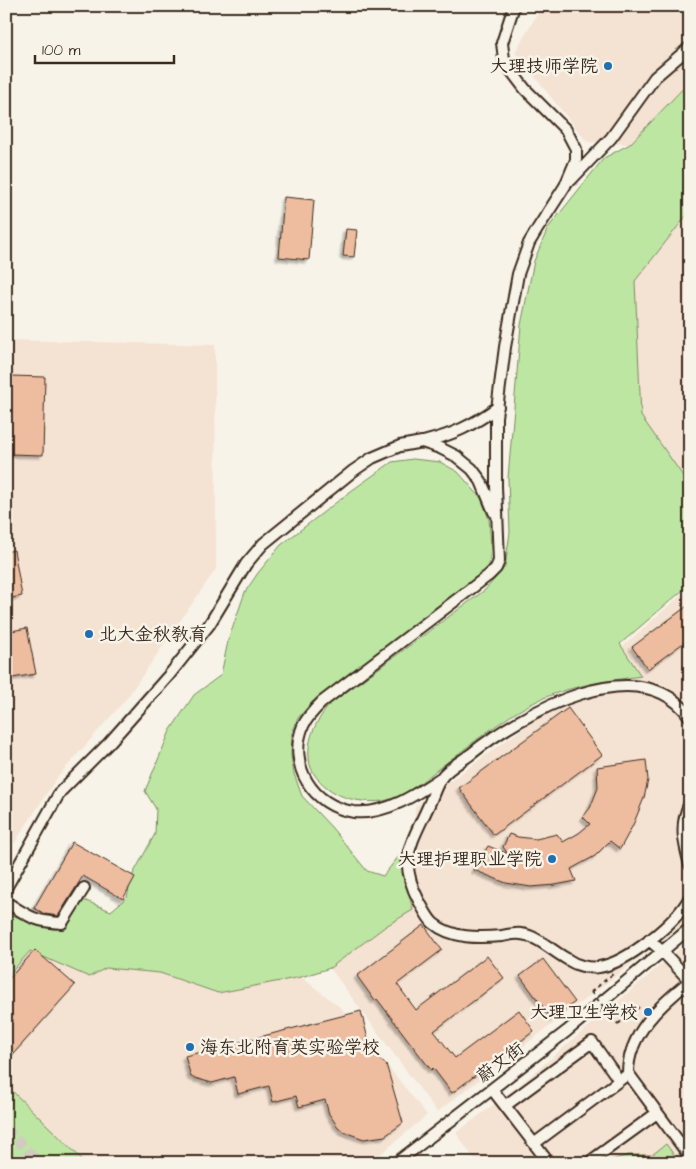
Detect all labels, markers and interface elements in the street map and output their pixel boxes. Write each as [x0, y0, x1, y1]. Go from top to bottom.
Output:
scale bar [35, 32, 174, 64]
text: 100 m [42, 40, 81, 61]
place label: 大理技师学院 [490, 54, 598, 79]
marker: 大理技师学院 [602, 60, 614, 72]
place label: 北大金秋教育 [99, 622, 207, 647]
marker: 北大金秋教育 [83, 628, 95, 640]
place label: 大理护理职业学院 [398, 847, 542, 872]
marker: 大理护理职业学院 [546, 853, 558, 865]
place label: 大理卫生学校 [530, 1000, 638, 1025]
marker: 大理卫生学校 [642, 1006, 654, 1018]
place label: 海东北附育英实验学校 [200, 1035, 380, 1060]
street label: 蔚文街 [471, 1036, 529, 1089]
marker: 海东北附育英实验学校 [184, 1041, 196, 1053]

